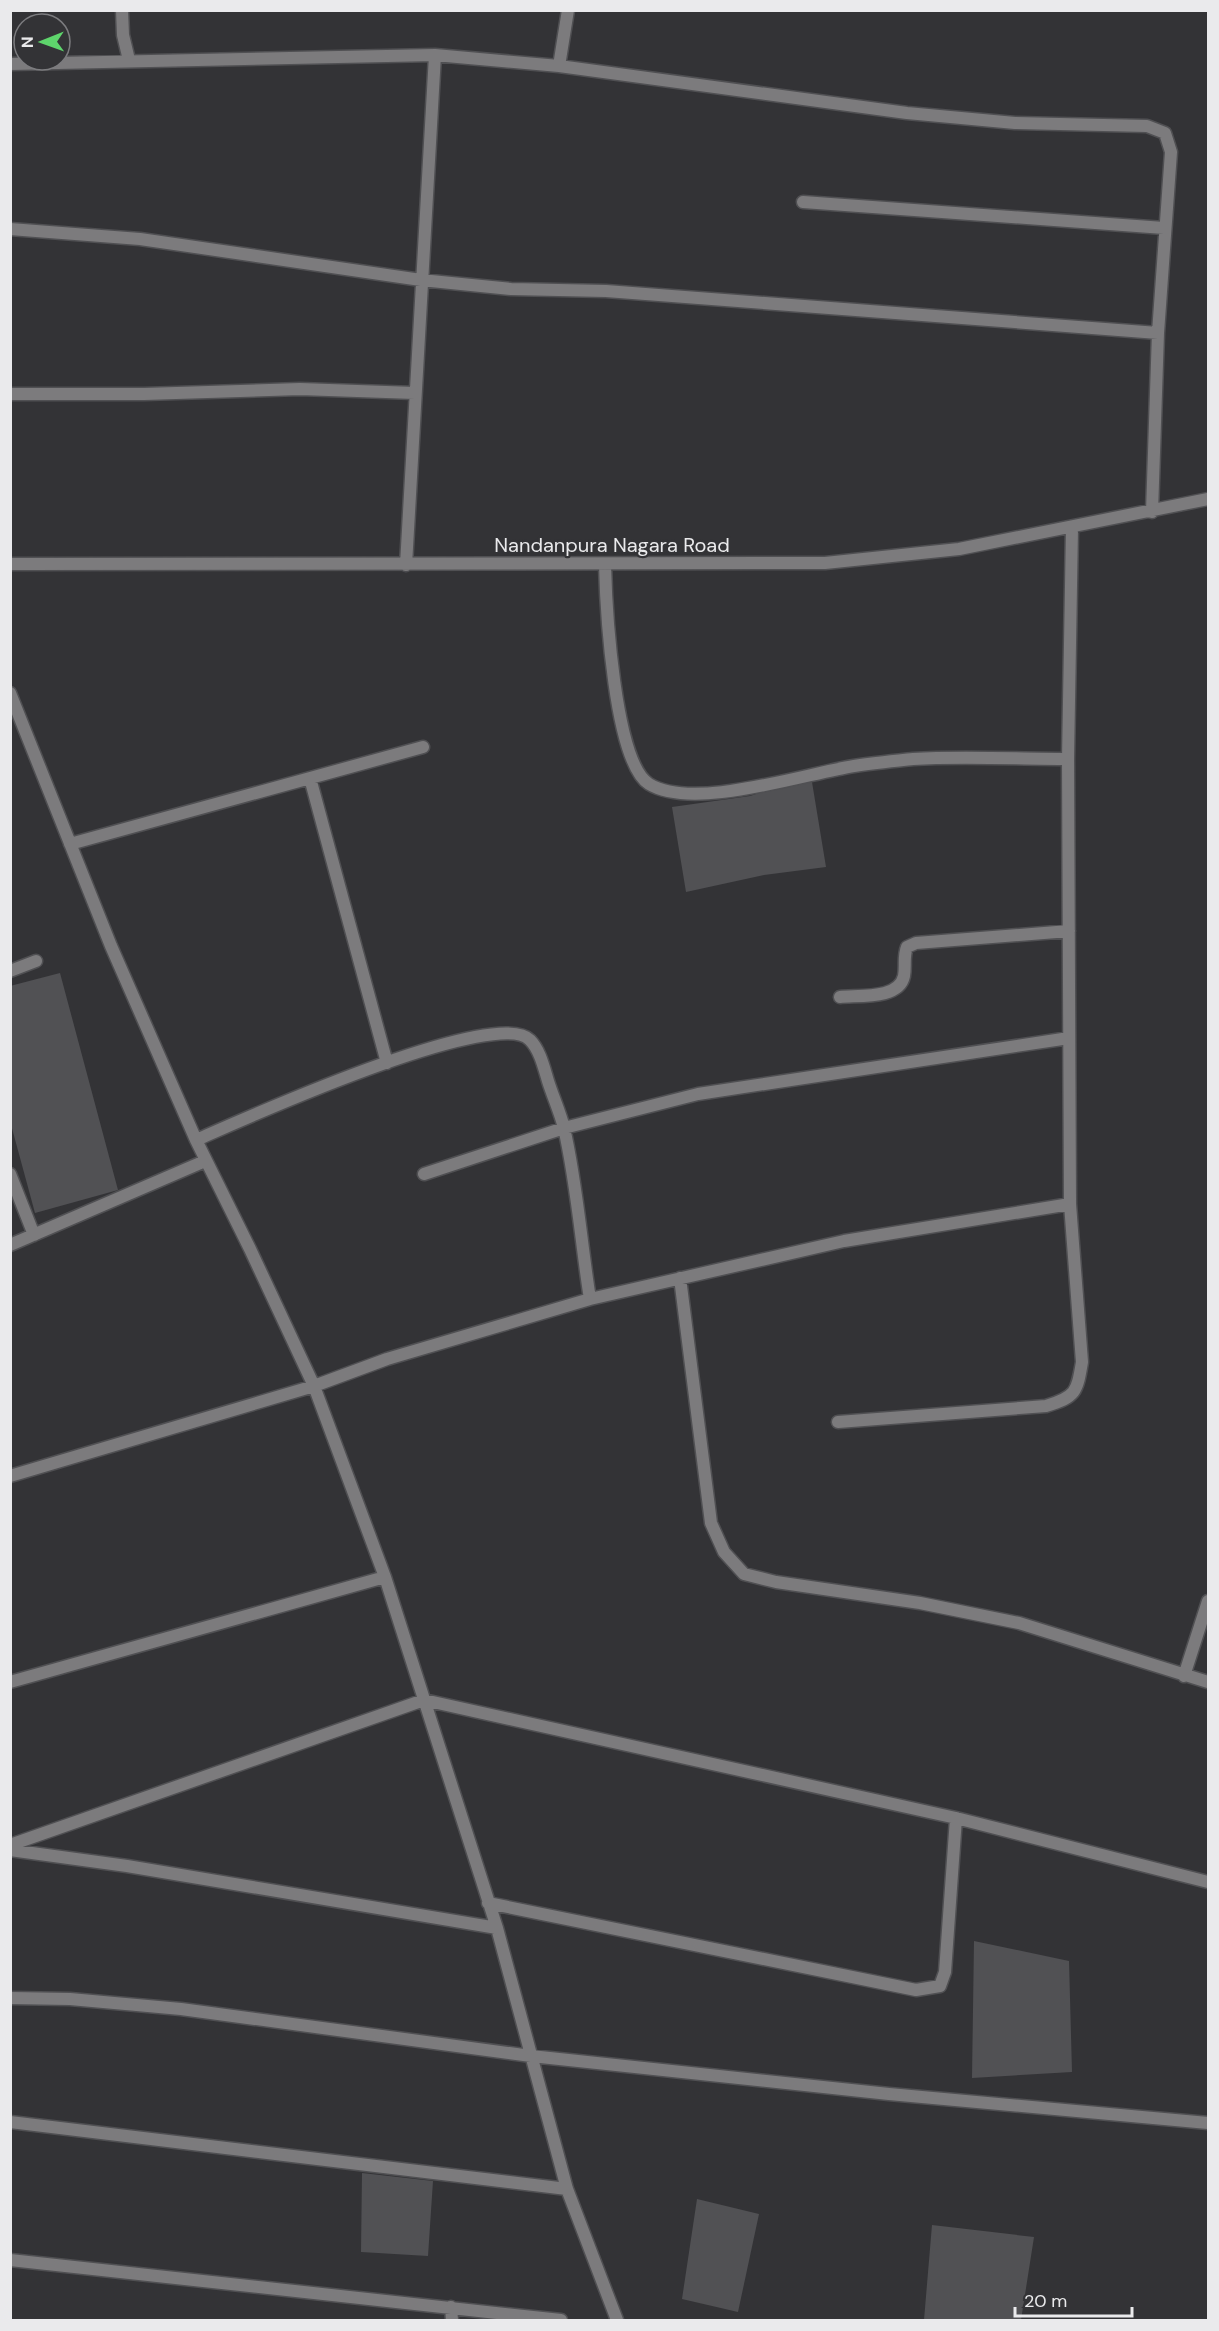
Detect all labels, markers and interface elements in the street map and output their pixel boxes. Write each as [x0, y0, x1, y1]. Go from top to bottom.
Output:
north arrow [12, 12, 72, 72]
text: N [17, 36, 38, 48]
street label: Nandanpura Nagara Road [494, 532, 730, 558]
scale bar [1015, 2280, 1132, 2318]
text: 20 m [1024, 2289, 1067, 2313]

